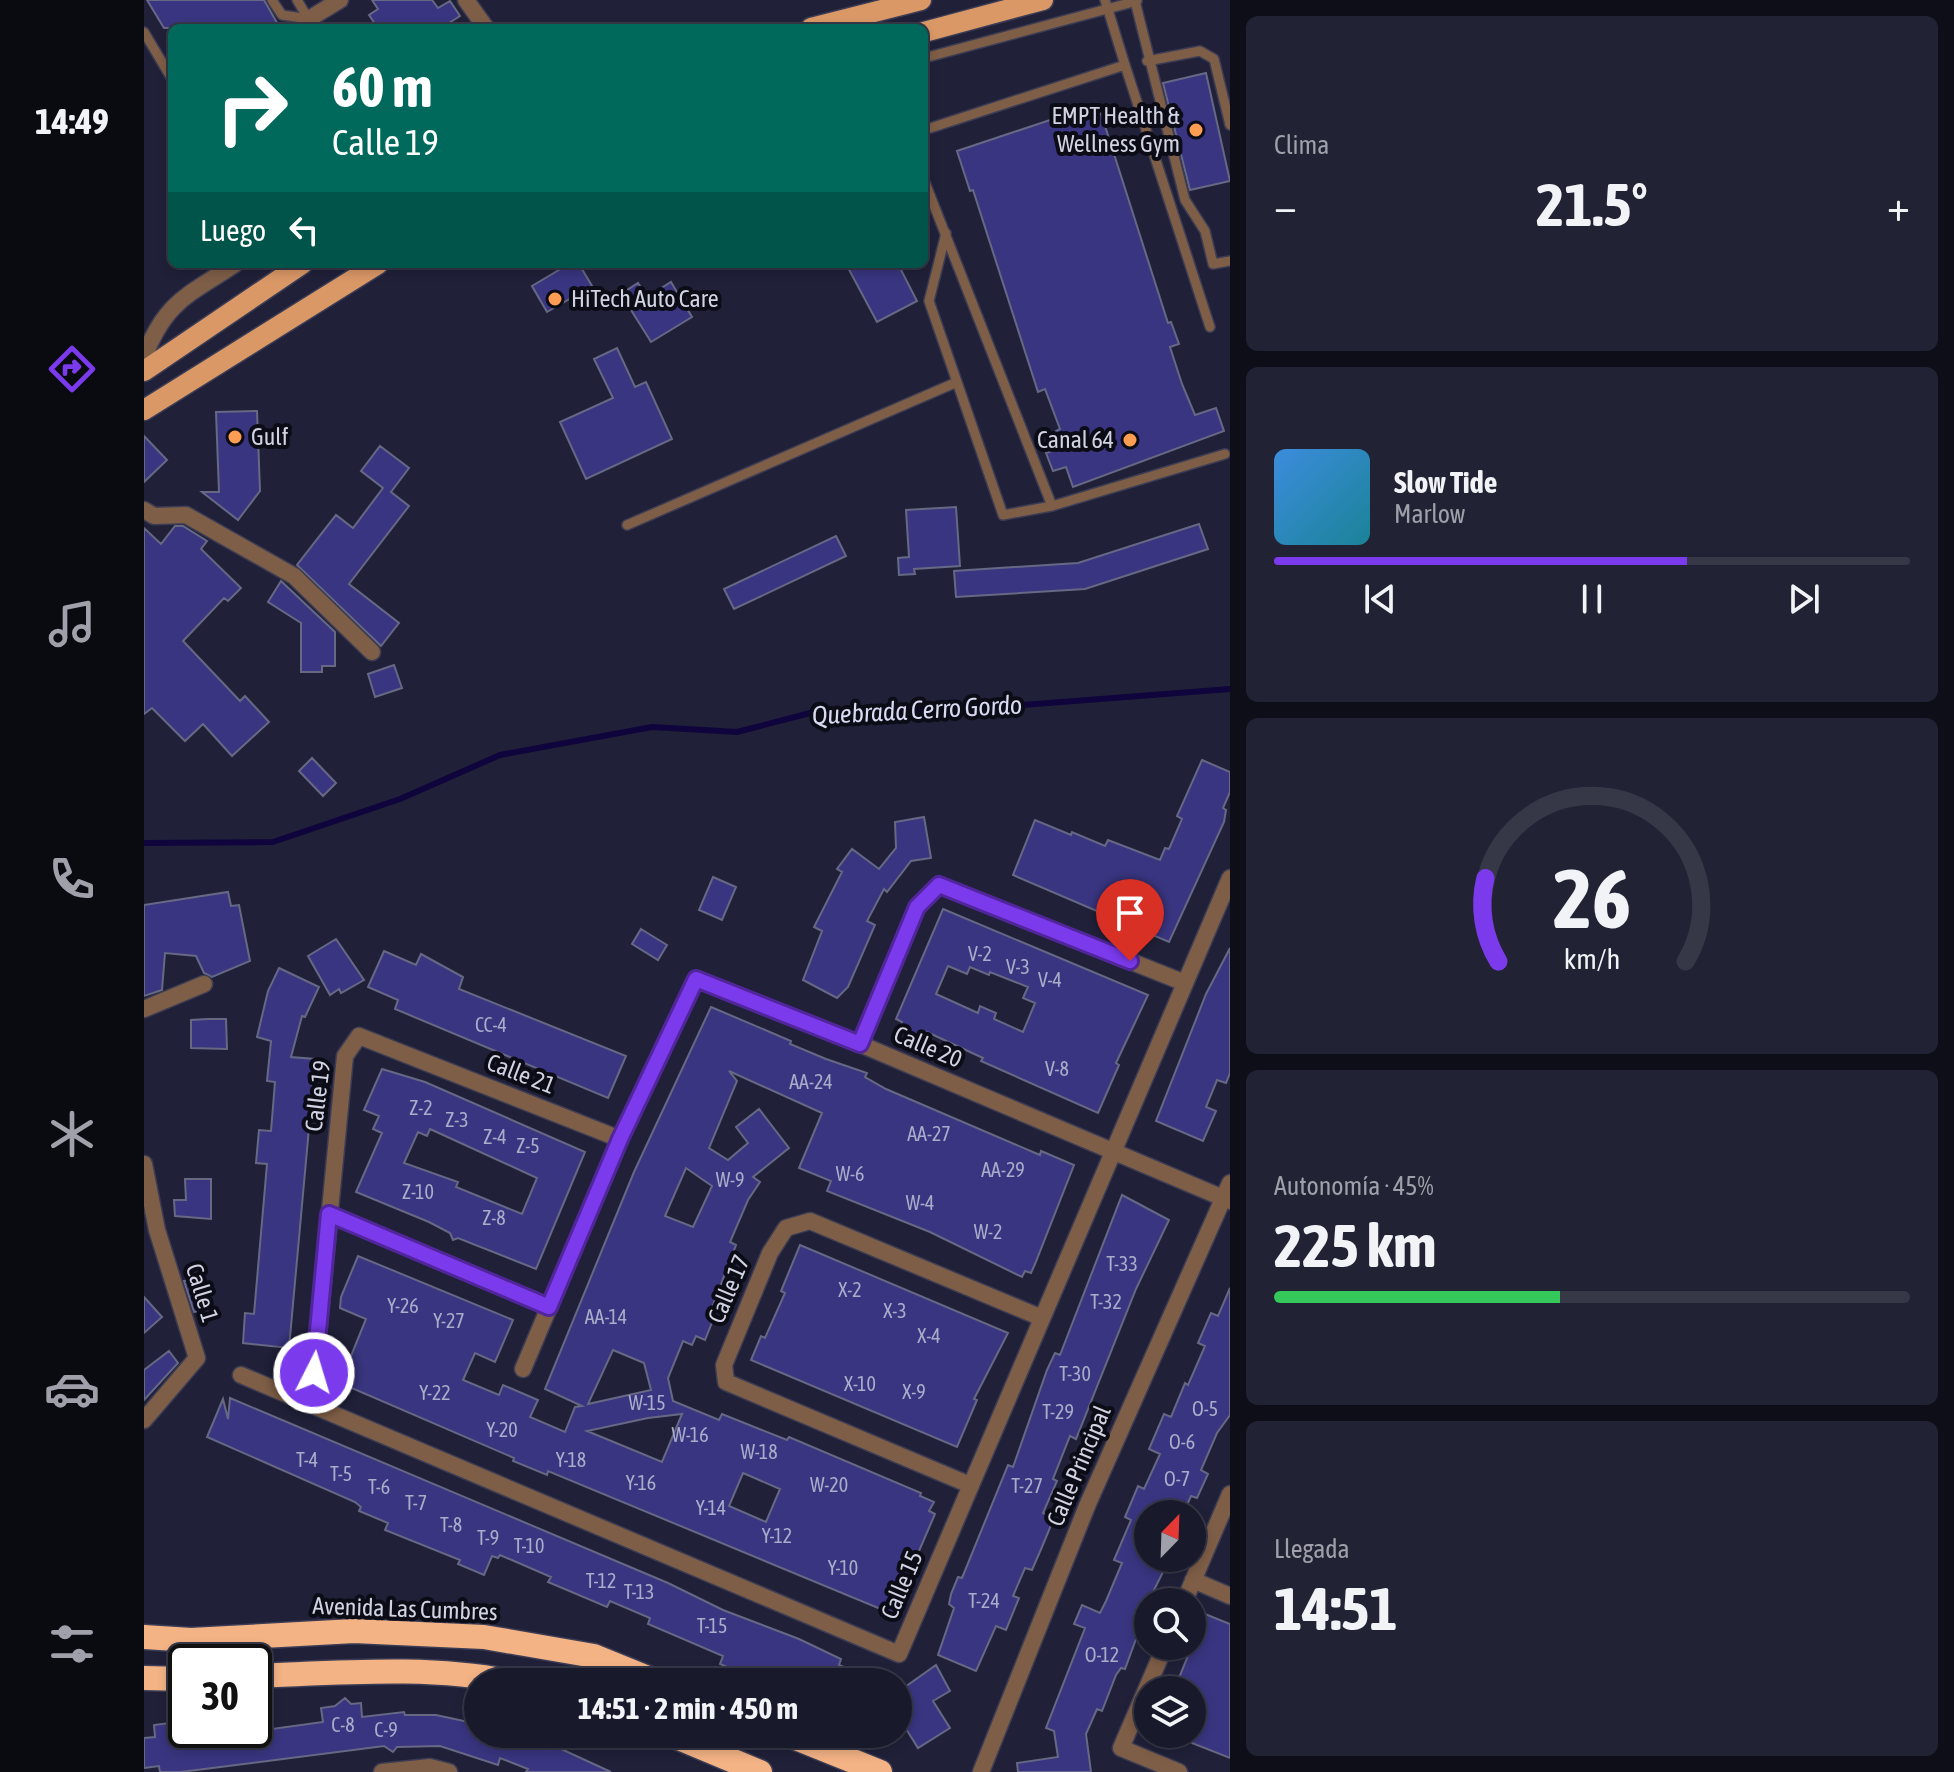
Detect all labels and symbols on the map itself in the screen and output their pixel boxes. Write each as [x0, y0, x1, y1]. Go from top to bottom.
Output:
place label: EMPT Health & Wellness Gym [1051, 102, 1181, 157]
marker: EMPT Health & Wellness Gym [1187, 121, 1205, 139]
place label: HiTech Auto Care [571, 285, 719, 312]
marker: HiTech Auto Care [546, 290, 564, 308]
place label: Gulf [251, 423, 289, 450]
place label: Canal 64 [1037, 426, 1114, 453]
marker: Gulf [226, 428, 244, 446]
marker: Canal 64 [1121, 431, 1139, 449]
water label: Quebrada Cerro Gordo [811, 690, 1023, 730]
pin [1096, 879, 1164, 961]
house number: V-2 [968, 942, 992, 965]
house number: V-3 [1006, 955, 1030, 978]
house number: V-4 [1038, 968, 1062, 991]
house number: CC-4 [475, 1013, 507, 1036]
street label: Calle 20 [890, 1020, 966, 1073]
street label: Calle 21 [483, 1048, 559, 1099]
house number: V-8 [1045, 1057, 1069, 1080]
street label: Calle 19 [300, 1059, 335, 1133]
house number: AA-24 [789, 1070, 833, 1093]
house number: Z-2 [409, 1096, 433, 1119]
house number: Z-3 [445, 1108, 469, 1131]
house number: AA-27 [907, 1122, 951, 1145]
house number: Z-4 [483, 1125, 507, 1148]
house number: Z-5 [516, 1134, 540, 1157]
house number: AA-29 [981, 1158, 1025, 1181]
house number: W-6 [836, 1162, 864, 1185]
house number: W-9 [716, 1168, 744, 1191]
house number: Z-10 [402, 1180, 434, 1203]
house number: W-4 [906, 1191, 934, 1214]
house number: Z-8 [482, 1206, 506, 1229]
house number: W-2 [974, 1220, 1002, 1243]
street label: Calle 17 [702, 1251, 755, 1327]
house number: T-33 [1106, 1252, 1138, 1275]
street label: Calle 1 [181, 1260, 224, 1325]
house number: X-2 [838, 1278, 862, 1301]
house number: T-32 [1090, 1290, 1122, 1313]
house number: Y-26 [387, 1294, 419, 1317]
house number: X-3 [883, 1299, 907, 1322]
house number: AA-14 [585, 1305, 627, 1328]
house number: Y-27 [433, 1309, 465, 1332]
house number: X-4 [917, 1324, 941, 1347]
position arrow [272, 1331, 356, 1415]
house number: T-30 [1059, 1362, 1091, 1385]
house number: X-10 [844, 1372, 876, 1395]
house number: X-9 [902, 1380, 926, 1403]
house number: Y-22 [419, 1381, 451, 1404]
house number: W-15 [628, 1391, 666, 1414]
house number: O-5 [1192, 1397, 1218, 1420]
house number: T-29 [1042, 1400, 1074, 1423]
street label: Calle Principal [1041, 1401, 1116, 1530]
house number: Y-20 [486, 1418, 518, 1441]
house number: W-16 [671, 1423, 709, 1446]
house number: O-6 [1169, 1430, 1195, 1453]
house number: W-18 [740, 1440, 778, 1463]
house number: T-4 [296, 1448, 318, 1471]
house number: Y-18 [556, 1448, 586, 1471]
house number: T-5 [330, 1462, 352, 1485]
house number: O-7 [1164, 1467, 1190, 1490]
house number: Y-16 [626, 1471, 656, 1494]
house number: W-20 [810, 1473, 848, 1496]
house number: T-27 [1011, 1474, 1043, 1497]
house number: T-6 [368, 1475, 390, 1498]
house number: T-7 [405, 1491, 427, 1514]
house number: Y-14 [696, 1496, 726, 1519]
north arrow [1134, 1500, 1206, 1572]
house number: T-8 [440, 1513, 462, 1536]
house number: Y-12 [762, 1524, 792, 1547]
house number: T-9 [477, 1526, 499, 1549]
house number: T-10 [514, 1534, 544, 1557]
street label: Calle 15 [875, 1547, 928, 1623]
house number: Y-10 [828, 1556, 858, 1579]
house number: T-12 [586, 1569, 616, 1592]
house number: T-13 [624, 1580, 654, 1603]
house number: T-24 [968, 1589, 1000, 1612]
street label: Avenida Las Cumbres [312, 1592, 498, 1625]
house number: T-15 [697, 1614, 727, 1637]
house number: O-12 [1085, 1643, 1119, 1666]
speed limit sign: 30 [168, 1644, 272, 1748]
house number: C-8 [331, 1713, 355, 1736]
house number: C-9 [374, 1718, 398, 1741]

